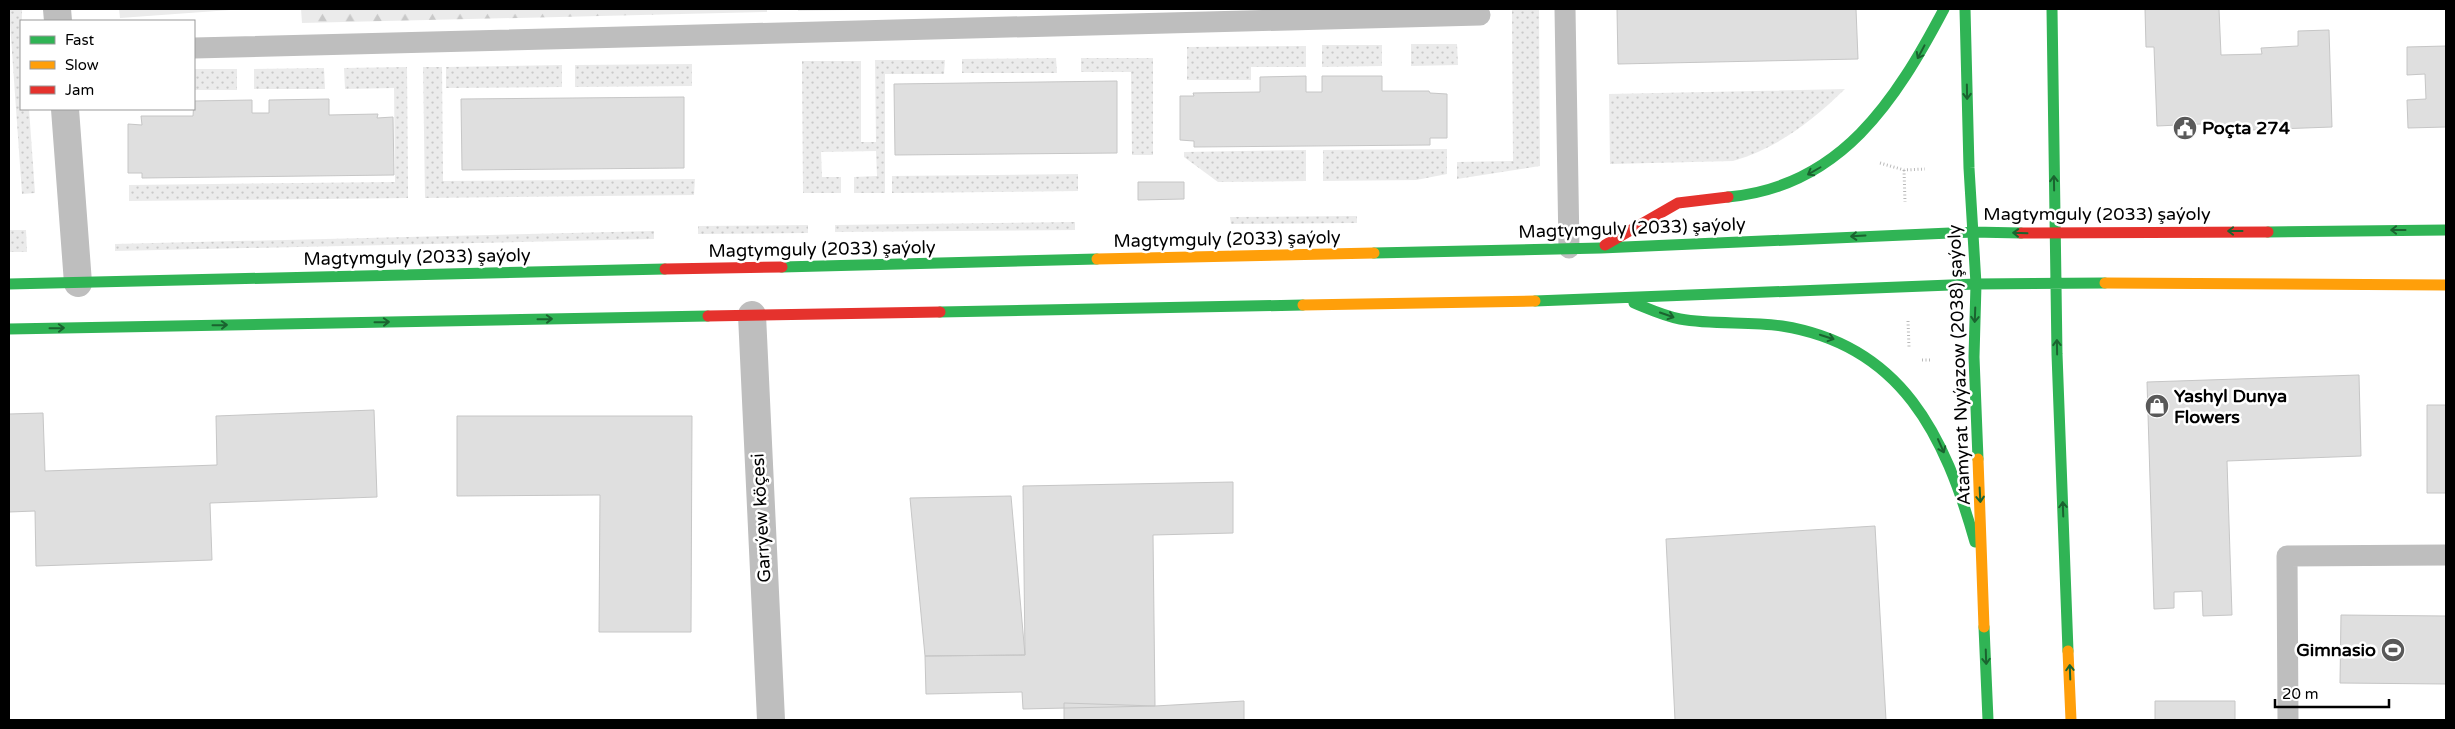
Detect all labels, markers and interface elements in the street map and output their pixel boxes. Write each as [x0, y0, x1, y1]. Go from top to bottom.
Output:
legend [20, 20, 195, 110]
text: Fast [65, 31, 95, 49]
one-way arrow [1916, 44, 1925, 59]
text: Slow [65, 56, 99, 74]
text: Jam [65, 81, 94, 99]
one-way arrow [1962, 84, 1972, 100]
public building icon: Poçta 274 [2172, 115, 2198, 141]
place label: Poçta 274 [2202, 117, 2291, 139]
one-way arrow [1807, 166, 1821, 176]
one-way arrow [2049, 176, 2059, 192]
street label: Magtymguly (2033) şaýoly [1983, 203, 2211, 225]
street label: Magtymguly (2033) şaýoly [1518, 213, 1746, 243]
street label: Atamyrat Nyýazow (2038) şaýoly [1943, 224, 1975, 506]
one-way arrow [2390, 225, 2406, 235]
street label: Magtymguly (2033) şaýoly [1113, 226, 1341, 252]
one-way arrow [2227, 226, 2244, 236]
one-way arrow [2012, 228, 2028, 238]
one-way arrow [1850, 232, 1866, 241]
street label: Magtymguly (2033) şaýoly [708, 236, 936, 262]
street label: Magtymguly (2033) şaýoly [303, 244, 531, 270]
one-way arrow [1970, 306, 1980, 323]
one-way arrow [1659, 310, 1675, 320]
one-way arrow [537, 314, 553, 323]
one-way arrow [374, 317, 390, 327]
one-way arrow [212, 320, 228, 330]
one-way arrow [49, 324, 65, 333]
one-way arrow [1819, 333, 1835, 342]
one-way arrow [2052, 339, 2062, 356]
place label: Yashyl Dunya Flowers [2174, 385, 2287, 428]
shop icon: Yashyl Dunya Flowers [2144, 393, 2170, 419]
one-way arrow [1937, 438, 1947, 453]
street label: Garrýew köçesi [747, 453, 775, 583]
one-way arrow [1975, 487, 1984, 503]
one-way arrow [2058, 501, 2068, 518]
sports icon: Gimnasio [2380, 637, 2406, 663]
place label: Gimnasio [2296, 639, 2376, 661]
one-way arrow [1981, 649, 1991, 665]
one-way arrow [2065, 664, 2074, 680]
scale bar [2275, 676, 2389, 708]
text: 20 m [2282, 685, 2319, 703]

